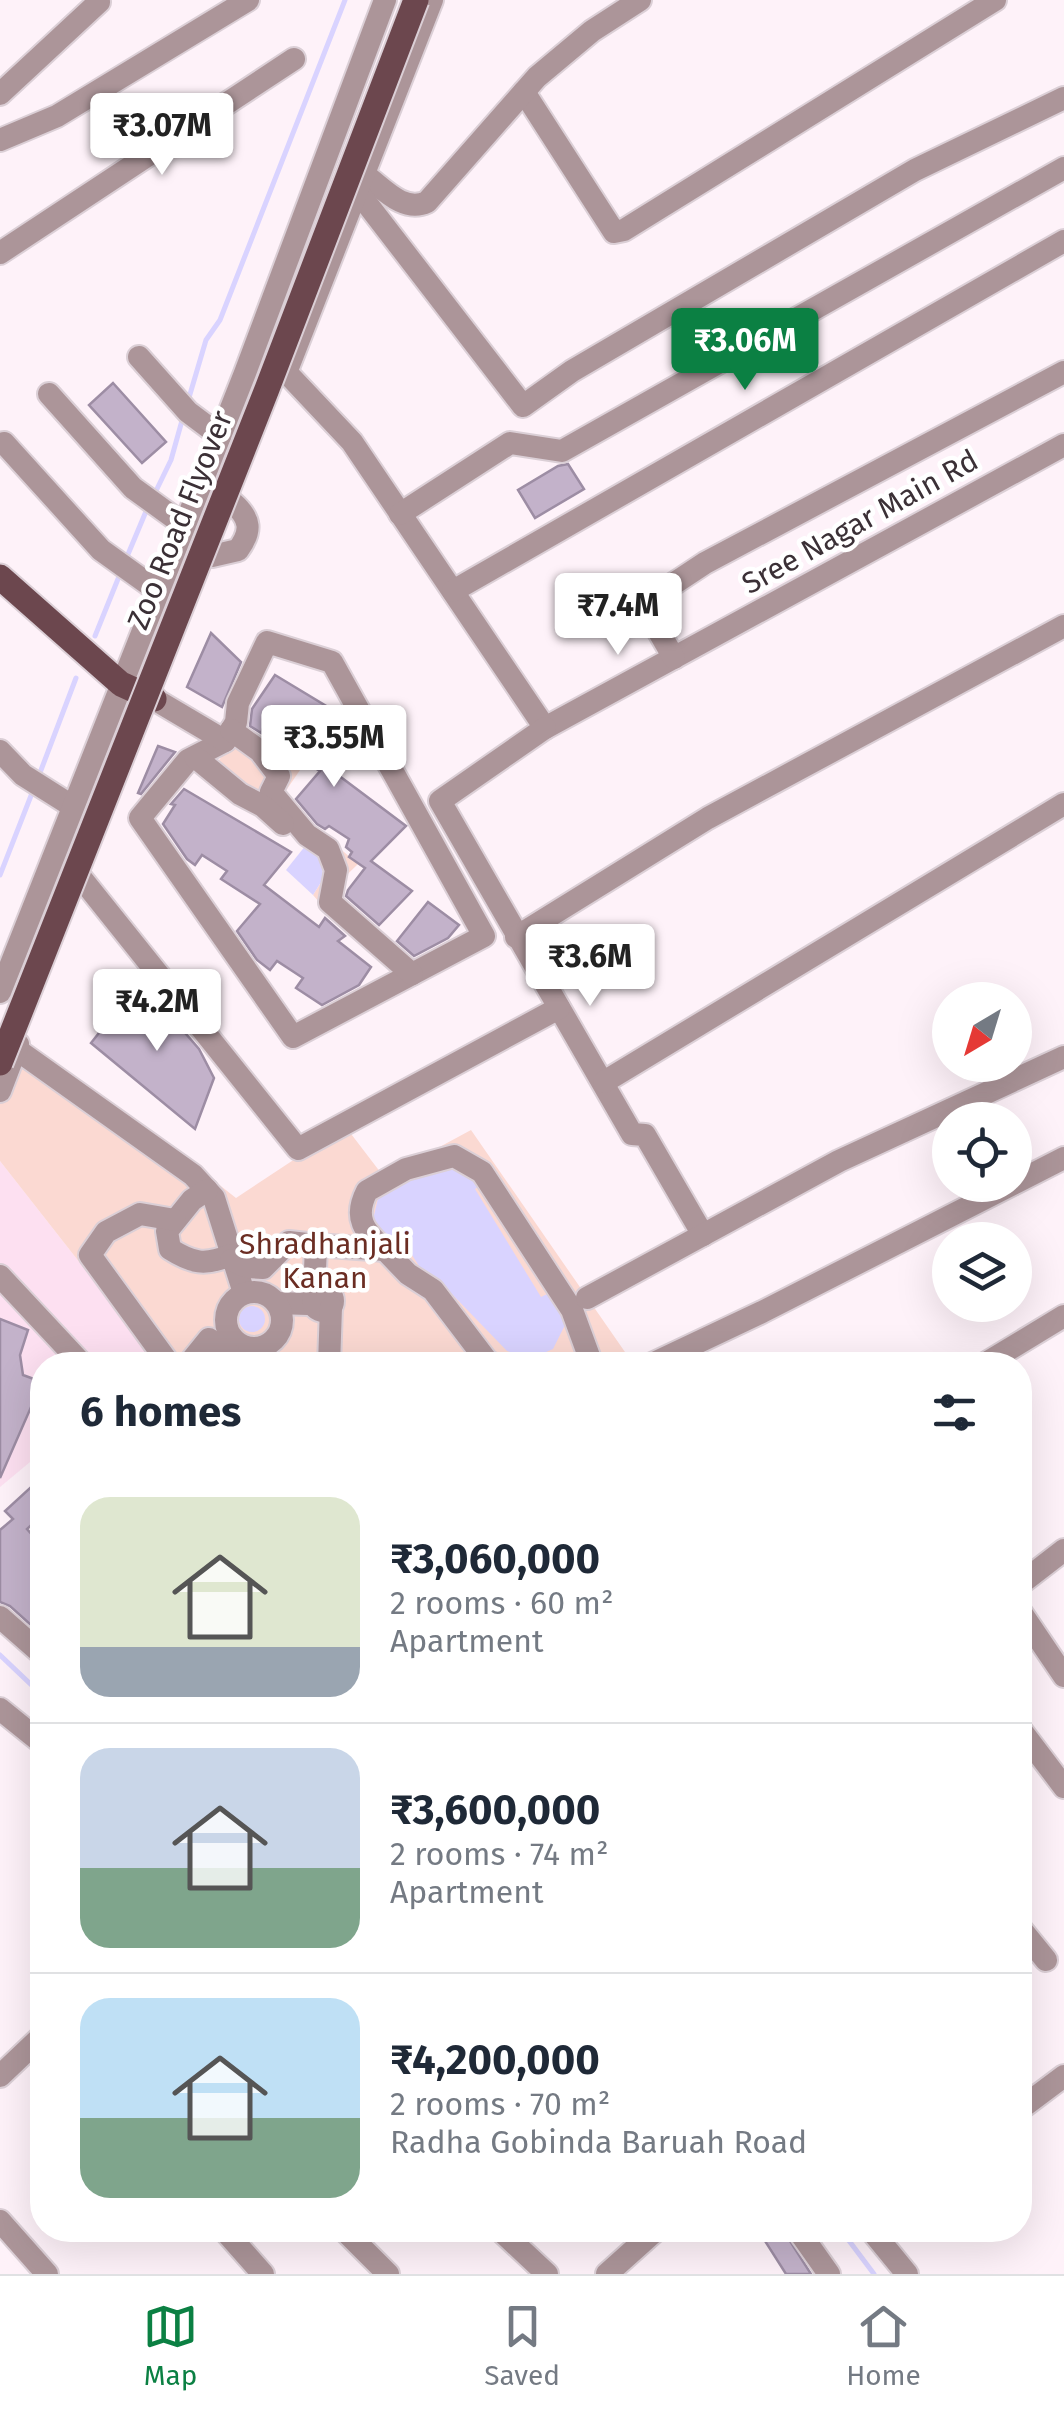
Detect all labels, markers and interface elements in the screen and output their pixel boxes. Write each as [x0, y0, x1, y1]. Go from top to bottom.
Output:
pin: ₹3.07M [81, 93, 243, 178]
text: ₹3.07M [112, 106, 212, 144]
pin: ₹3.06M [664, 308, 826, 393]
text: ₹3.06M [693, 321, 797, 359]
street label: Zoo Road Flyover [120, 405, 240, 635]
street label: Sree Nagar Main Rd [736, 442, 984, 602]
pin: ₹7.4M [548, 573, 688, 658]
text: ₹7.4M [577, 586, 659, 624]
pin: ₹3.55M [253, 705, 415, 790]
text: ₹3.55M [283, 718, 385, 756]
pin: ₹3.6M [520, 924, 660, 1009]
text: ₹3.6M [548, 937, 632, 975]
pin: ₹4.2M [87, 969, 227, 1054]
text: ₹4.2M [115, 982, 199, 1020]
north arrow [932, 982, 1032, 1082]
map controls [932, 982, 1032, 1322]
button: locate [932, 1102, 1032, 1202]
button: layers [932, 1222, 1032, 1322]
park label: Shradhanjali Kanan [239, 1226, 411, 1296]
icon: filters [927, 1385, 982, 1440]
text: 6 homes [80, 1387, 241, 1437]
text: ₹3,060,000 [390, 1534, 600, 1584]
icon: home [160, 1537, 280, 1657]
text: 2 rooms · 60 m² [390, 1584, 614, 1622]
text: Apartment [390, 1622, 544, 1660]
text: ₹3,600,000 [390, 1785, 600, 1835]
icon: home [160, 1788, 280, 1908]
text: 2 rooms · 74 m² [390, 1835, 609, 1873]
text: Apartment [390, 1873, 544, 1911]
text: ₹4,200,000 [390, 2035, 600, 2085]
icon: home [160, 2038, 280, 2158]
text: 2 rooms · 70 m² [390, 2085, 610, 2123]
text: Radha Gobinda Baruah Road [390, 2123, 807, 2161]
tab: Map [143, 2299, 198, 2392]
tab: Saved [484, 2299, 560, 2392]
tab: Home [846, 2299, 921, 2392]

